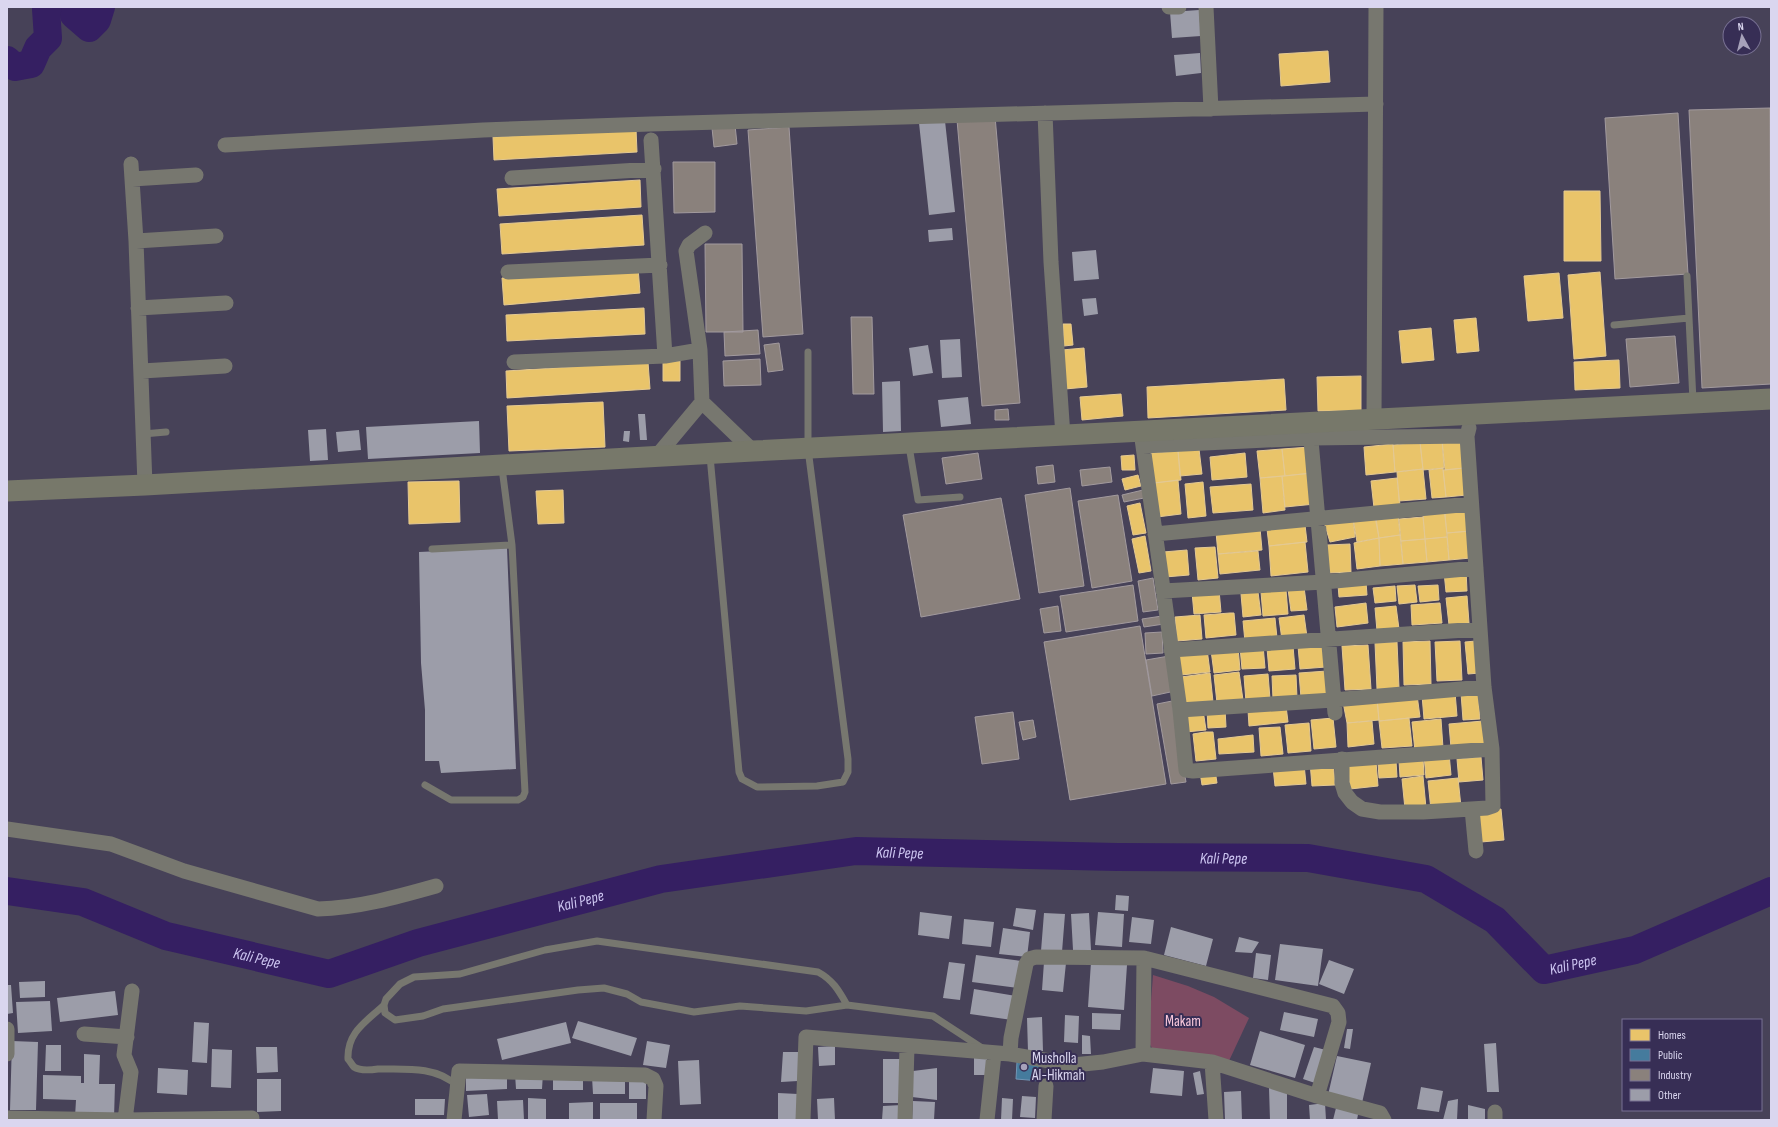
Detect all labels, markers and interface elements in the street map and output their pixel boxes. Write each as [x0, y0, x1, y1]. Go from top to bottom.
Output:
north arrow [1722, 16, 1762, 56]
text: N [1737, 20, 1745, 33]
water label: Kali Pepe [876, 843, 924, 864]
water label: Kali Pepe [1200, 849, 1247, 869]
water label: Kali Pepe [555, 886, 606, 917]
water label: Kali Pepe [231, 944, 282, 973]
water label: Kali Pepe [1548, 951, 1598, 980]
park label: Makam [1165, 1012, 1201, 1031]
legend [1622, 1019, 1762, 1111]
text: Homes [1658, 1028, 1686, 1043]
text: Public [1658, 1048, 1683, 1063]
place label: Musholla Al-Hikmah [1031, 1049, 1085, 1085]
marker: Musholla Al-Hikmah [1019, 1062, 1029, 1072]
text: Industry [1658, 1068, 1692, 1083]
text: Other [1658, 1088, 1682, 1103]

